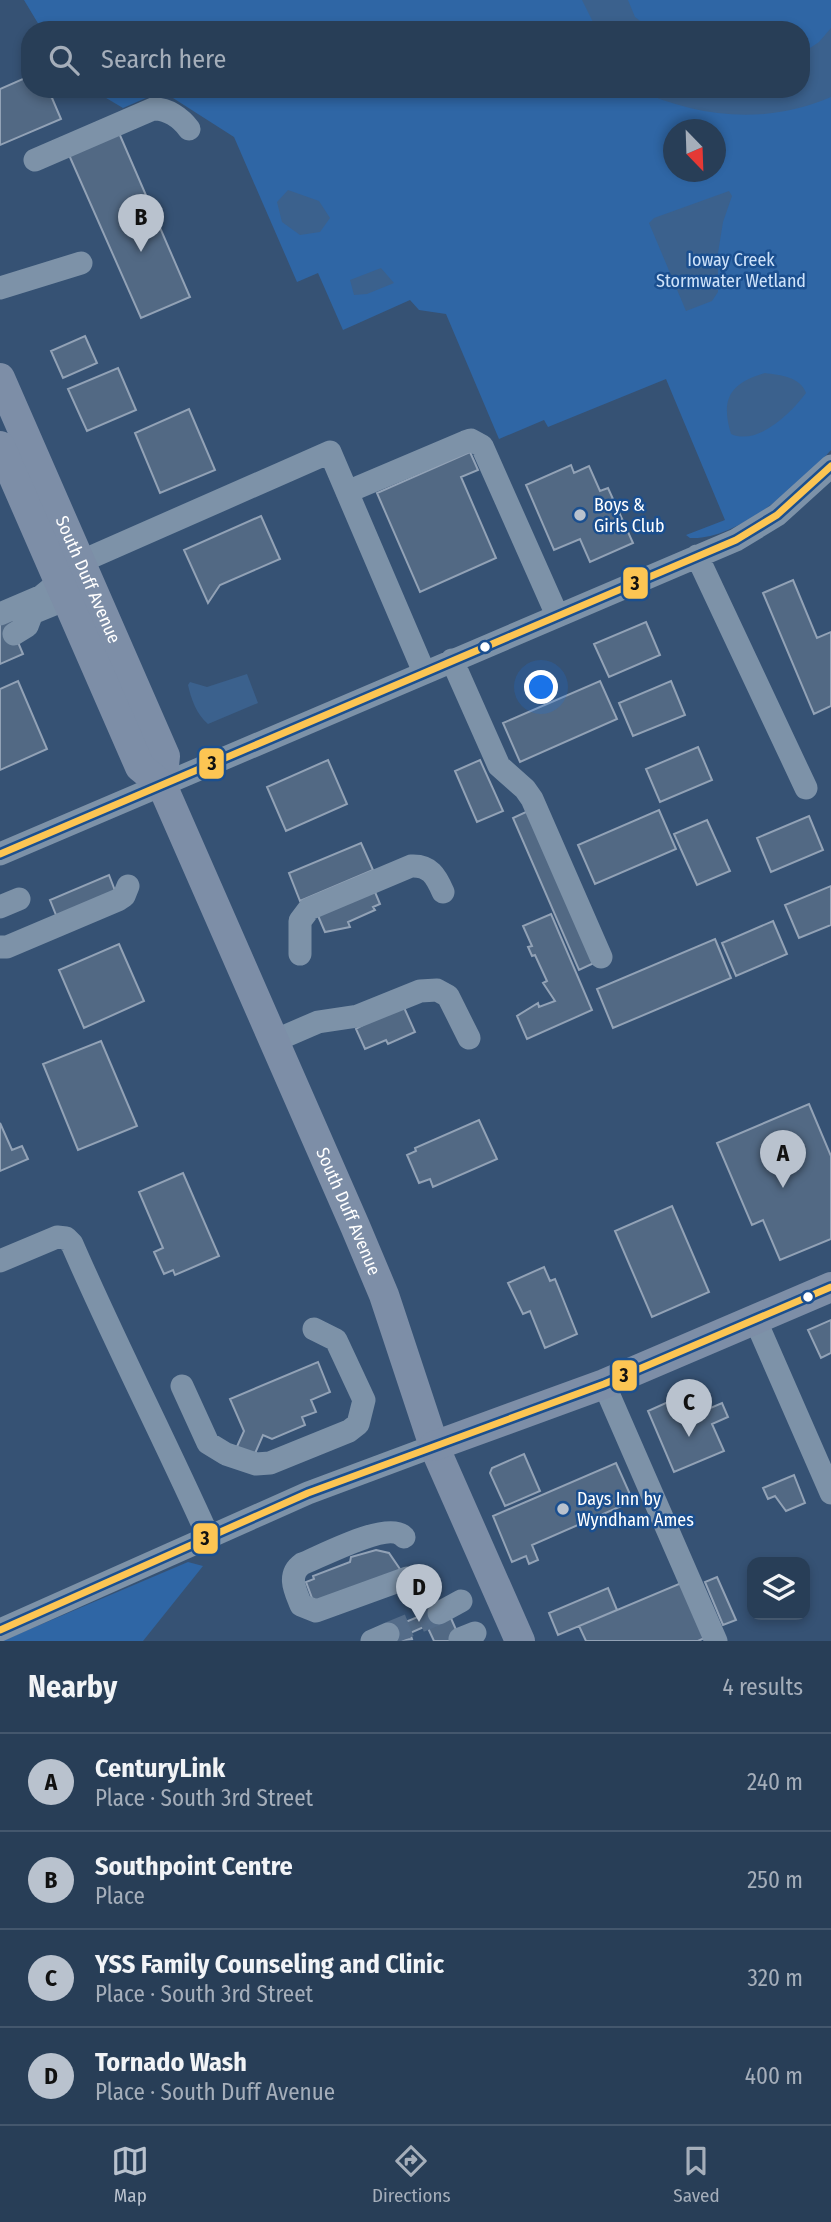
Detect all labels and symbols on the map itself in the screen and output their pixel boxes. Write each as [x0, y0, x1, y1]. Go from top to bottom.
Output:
north arrow [663, 119, 726, 182]
pin: B [118, 194, 164, 252]
park label: Ioway Creek Stormwater Wetland [656, 249, 806, 292]
place label: Boys & Girls Club [594, 494, 665, 537]
marker: Boys & Girls Club [572, 507, 588, 523]
street label: South Duff Avenue [51, 513, 125, 647]
line badge: 3 [622, 566, 649, 600]
text: 3 [630, 572, 640, 595]
unlabelled marker [478, 640, 492, 654]
your location [524, 670, 558, 704]
line badge: 3 [198, 747, 225, 780]
text: 3 [207, 752, 217, 775]
pin: A [760, 1130, 806, 1188]
street label: South Duff Avenue [311, 1144, 385, 1279]
unlabelled marker [801, 1290, 815, 1304]
line badge: 3 [611, 1359, 638, 1392]
text: 3 [619, 1364, 629, 1387]
pin: C [666, 1379, 712, 1437]
place label: Days Inn by Wyndham Ames [577, 1488, 694, 1531]
marker: Days Inn by Wyndham Ames [555, 1501, 571, 1517]
line badge: 3 [192, 1522, 219, 1555]
text: 3 [200, 1527, 210, 1550]
pin: D [396, 1564, 442, 1622]

